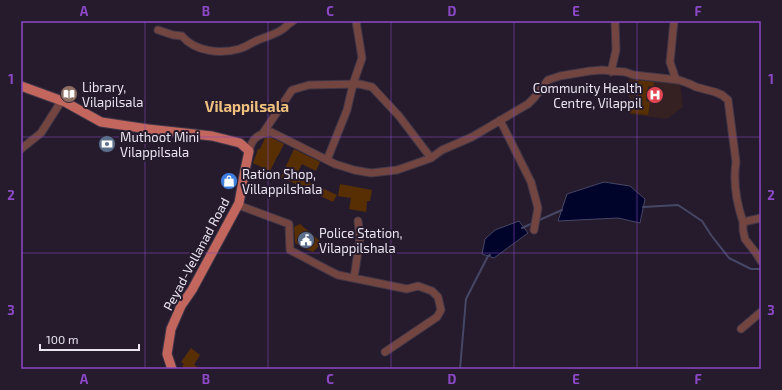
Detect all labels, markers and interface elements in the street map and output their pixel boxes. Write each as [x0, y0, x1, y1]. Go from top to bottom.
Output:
text: A [80, 3, 89, 19]
text: B [202, 3, 210, 19]
text: C [326, 3, 334, 19]
text: D [448, 3, 457, 19]
text: E [572, 3, 580, 19]
text: F [694, 3, 702, 19]
text: 1 [8, 71, 14, 87]
text: 1 [768, 71, 774, 87]
place label: Library, Vilapilsala [82, 79, 144, 110]
place label: Community Health Centre, Vilappil [533, 80, 642, 111]
library icon: Library, Vilapilsala [59, 84, 79, 104]
hospital icon: Community Health Centre, Vilappil [645, 85, 665, 105]
district label: Vilappilsala [205, 97, 289, 115]
place label: Muthoot Mini Vilappilsala [120, 129, 199, 160]
bank icon: Muthoot Mini Vilappilsala [97, 134, 117, 154]
place label: Ration Shop, Villappilshala [242, 166, 322, 197]
shop icon: Ration Shop, Villappilshala [219, 171, 239, 191]
text: 2 [7, 187, 15, 203]
text: 2 [767, 187, 775, 203]
street label: Peyad-Vellanad Road [159, 195, 233, 313]
place label: Police Station, Vilappilshala [319, 225, 403, 256]
public building icon: Police Station, Vilappilshala [296, 230, 316, 250]
text: 3 [7, 302, 15, 318]
text: 3 [767, 302, 775, 318]
scale bar [40, 326, 139, 352]
text: 100 m [46, 332, 78, 346]
text: A [80, 371, 89, 387]
text: B [202, 371, 210, 387]
text: C [326, 371, 334, 387]
text: D [448, 371, 457, 387]
text: E [572, 371, 580, 387]
text: F [694, 371, 702, 387]

